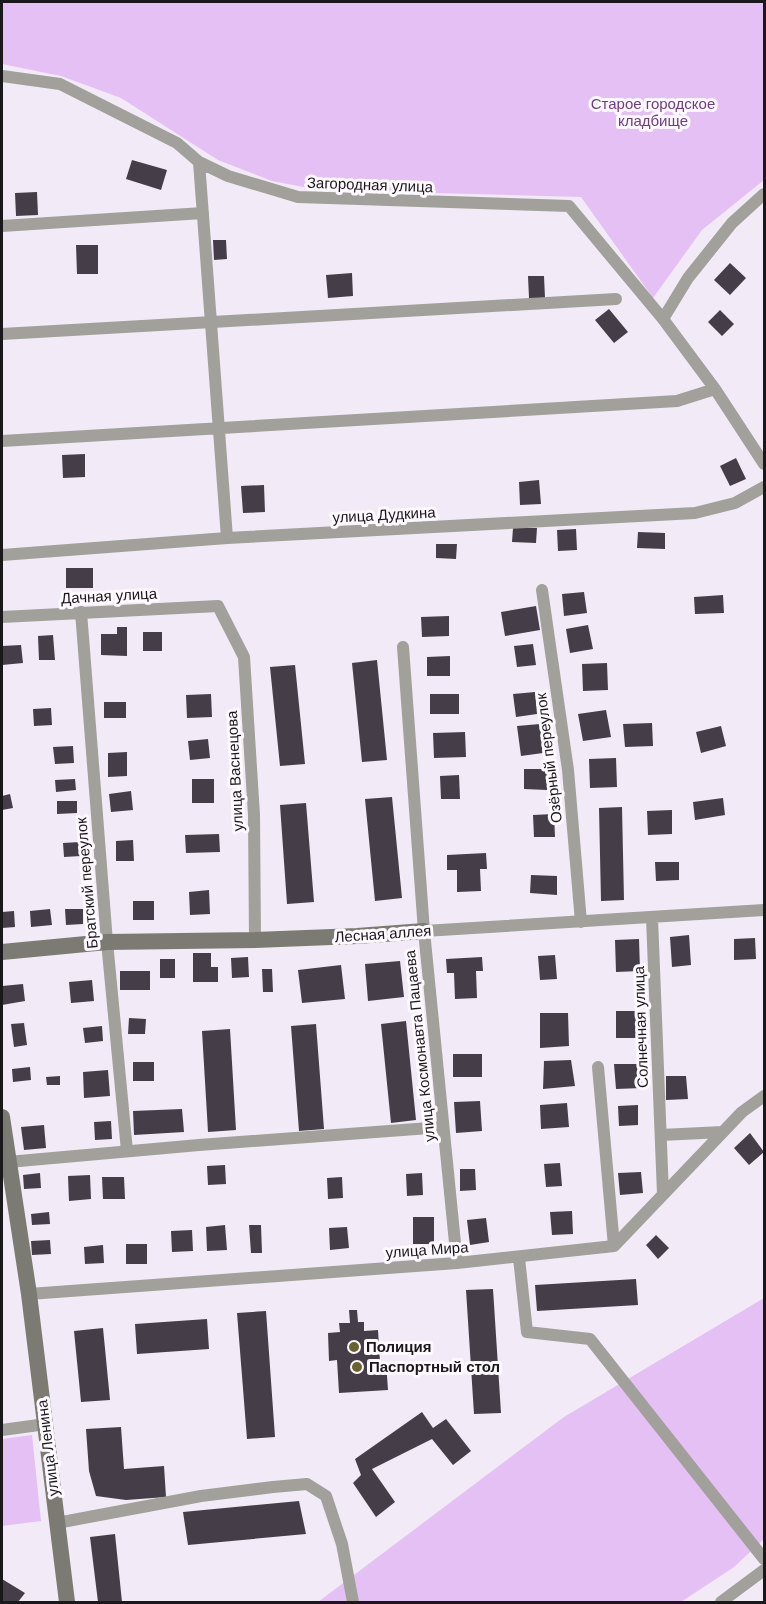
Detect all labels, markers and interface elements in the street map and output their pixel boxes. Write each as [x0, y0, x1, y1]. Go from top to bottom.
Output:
park label: Старое городское кладбище [591, 95, 715, 129]
street label: Загородная улица [307, 174, 434, 195]
street label: улица Дудкина [332, 503, 437, 526]
street label: Дачная улица [61, 584, 158, 607]
street label: Озёрный переулок [532, 692, 565, 824]
street label: улица Васнецова [223, 710, 246, 832]
street label: Братский переулок [72, 816, 101, 949]
street label: Лесная аллея [334, 922, 432, 945]
street label: улица Космонавта Пацаева [401, 949, 438, 1143]
street label: Солнечная улица [630, 965, 651, 1088]
street label: улица Мира [385, 1238, 470, 1261]
place label: Полиция [366, 1338, 432, 1355]
marker: Полиция [347, 1340, 361, 1354]
place label: Паспортный стол [369, 1358, 500, 1375]
marker: Паспортный стол [350, 1360, 364, 1374]
street label: улица Ленина [33, 1398, 62, 1497]

